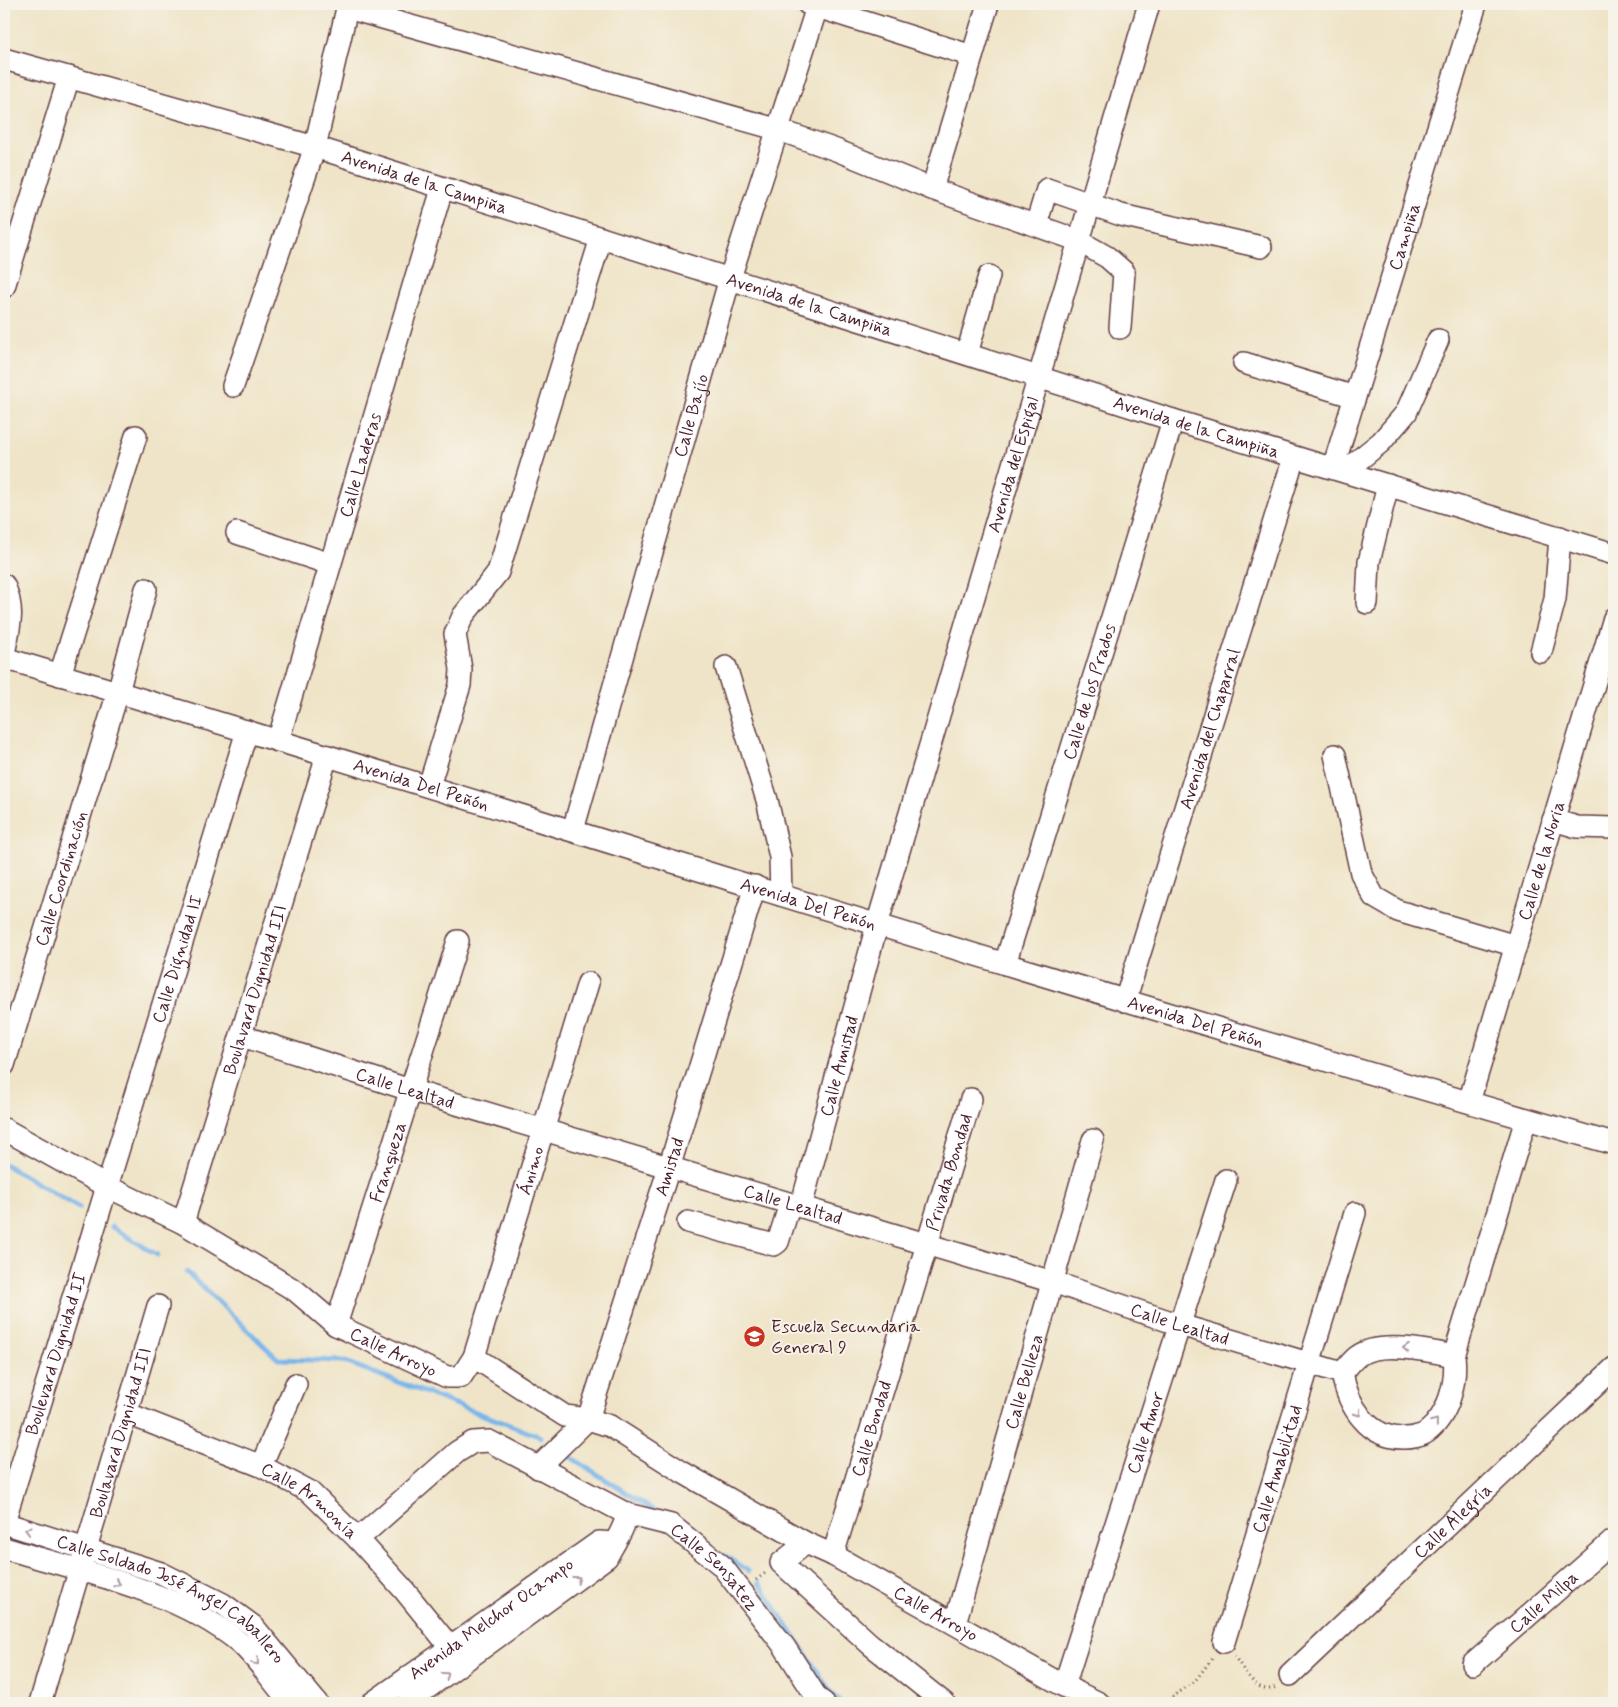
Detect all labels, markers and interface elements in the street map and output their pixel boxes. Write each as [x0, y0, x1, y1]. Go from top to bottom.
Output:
street label: Avenida de la Campiña [338, 145, 510, 220]
street label: Campiña [1384, 200, 1427, 274]
street label: Avenida de la Campiña [723, 268, 895, 343]
street label: Calle Bajío [669, 371, 715, 460]
street label: Avenida de la Campiña [1110, 391, 1282, 465]
street label: Avenida del Espigal [982, 394, 1045, 536]
street label: Calle Laderas [334, 410, 388, 520]
street label: Calle de los Prados [1058, 621, 1122, 763]
street label: Avenida del Chaparral [1174, 646, 1247, 812]
street label: Avenida Del Peñón [350, 753, 492, 818]
street label: Calle de la Noria [1513, 798, 1571, 923]
street label: Calle Coordinación [30, 808, 94, 949]
street label: Avenida Del Peñón [737, 872, 879, 937]
street label: Calle Dignidad II [147, 892, 209, 1026]
street label: Boulavard Dignidad III [218, 902, 293, 1078]
street label: Avenida Del Peñón [1125, 991, 1266, 1054]
street label: Calle Amistad [815, 1013, 865, 1119]
street label: Calle Lealtad [352, 1062, 457, 1115]
street label: Privada Bondad [921, 1111, 979, 1234]
street label: Franqueza [365, 1119, 413, 1206]
street label: Amistad [650, 1135, 691, 1199]
street label: Ánimo [513, 1144, 551, 1198]
street label: Calle Lealtad [740, 1179, 845, 1231]
street label: Boulevard Dignidad II [20, 1270, 93, 1438]
street label: Calle Lealtad [1127, 1298, 1231, 1352]
place label: Escuela Secundaria General 9 [771, 1315, 920, 1360]
street label: Calle Arroyo [346, 1322, 440, 1383]
school or university icon: Escuela Secundaria General 9 [743, 1324, 767, 1348]
street label: Calle Belleza [1000, 1331, 1050, 1432]
one-way arrow [1402, 1343, 1410, 1354]
street label: Boulavard Dignidad III [85, 1345, 158, 1521]
street label: Calle Bondad [846, 1378, 898, 1480]
street label: Calle Amor [1122, 1388, 1171, 1477]
street label: Calle Amabilitad [1247, 1402, 1309, 1536]
one-way arrow [1352, 1407, 1361, 1417]
one-way arrow [1430, 1419, 1438, 1428]
street label: Calle Armonía [257, 1457, 362, 1545]
street label: Calle Alegría [1409, 1479, 1498, 1565]
street label: Calle Sensatez [665, 1518, 764, 1617]
one-way arrow [25, 1526, 33, 1536]
street label: Calle Soldado José Ángel Caballero [53, 1529, 290, 1669]
street label: Avenida Melchor Ocampo [404, 1553, 579, 1686]
street label: Calle Milpa [1505, 1566, 1584, 1640]
one-way arrow [572, 1576, 581, 1585]
one-way arrow [112, 1577, 121, 1587]
street label: Calle Arroyo [889, 1581, 982, 1648]
one-way arrow [250, 1657, 259, 1666]
one-way arrow [440, 1672, 449, 1680]

